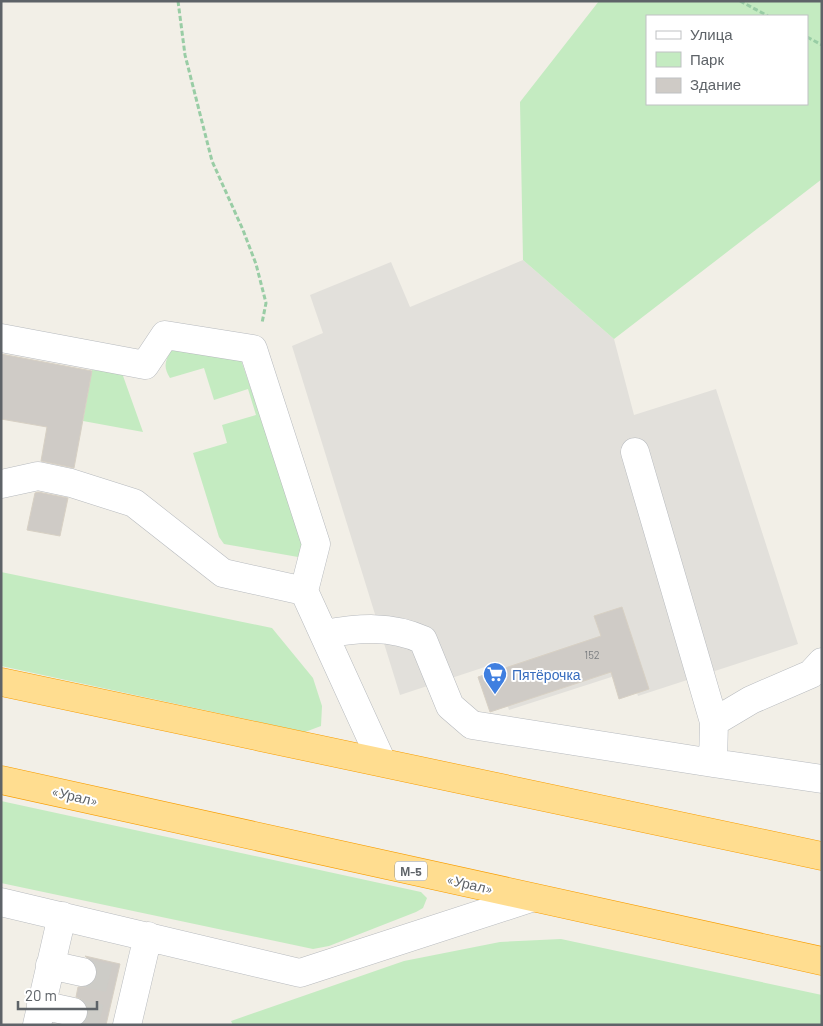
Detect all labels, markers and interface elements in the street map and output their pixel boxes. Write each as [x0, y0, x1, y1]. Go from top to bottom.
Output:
legend [646, 15, 808, 105]
text: Улица [690, 25, 733, 43]
text: Парк [690, 50, 724, 68]
text: Здание [690, 75, 741, 93]
house number: 152 [584, 648, 600, 661]
supermarket icon: Пятёрочка [482, 661, 508, 695]
place label: Пятёрочка [512, 666, 581, 683]
street label: «Урал» [50, 782, 100, 810]
road number: М-5 [395, 861, 427, 880]
street label: «Урал» [445, 870, 495, 898]
scale bar [18, 978, 96, 1010]
text: 20 m [25, 986, 57, 1004]

